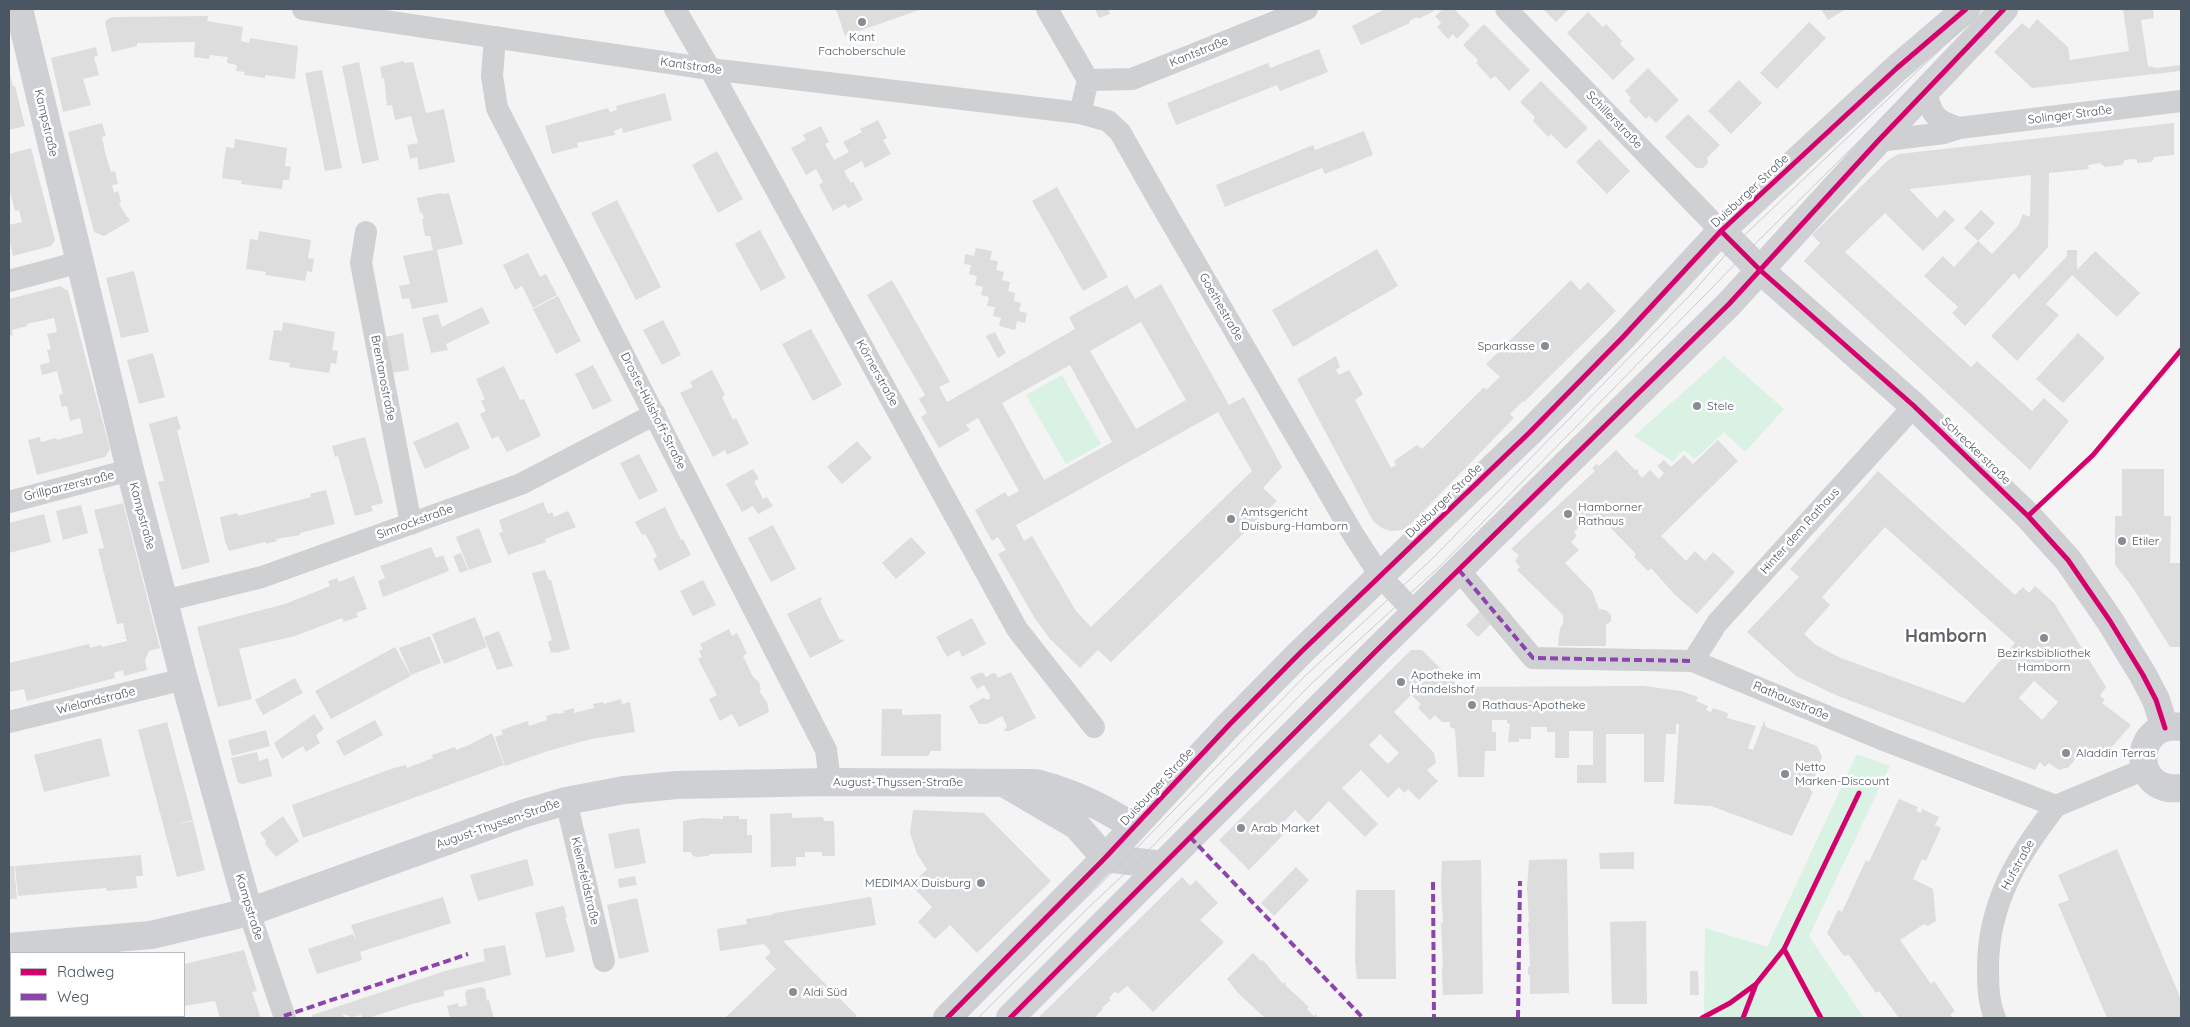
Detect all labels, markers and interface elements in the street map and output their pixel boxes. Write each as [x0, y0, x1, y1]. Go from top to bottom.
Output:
marker: Kant Fachoberschule [856, 16, 868, 28]
place label: Kant Fachoberschule [818, 30, 906, 58]
street label: Kantstraße [1168, 34, 1230, 70]
street label: Kantstraße [659, 55, 723, 77]
street label: Kampstraße [31, 88, 61, 158]
street label: Schillerstraße [1583, 88, 1645, 152]
street label: Solinger Straße [2027, 103, 2113, 127]
street label: Duisburger Straße [1708, 151, 1792, 231]
street label: Goethestraße [1196, 271, 1246, 343]
street label: Brentanostraße [368, 334, 398, 422]
street label: Körnerstraße [853, 337, 901, 409]
place label: Sparkasse [1477, 339, 1535, 353]
marker: Sparkasse [1539, 340, 1551, 352]
street label: Droste-Hülshoff-Straße [617, 350, 689, 472]
place label: Stele [1707, 399, 1734, 413]
marker: Stele [1691, 400, 1703, 412]
street label: Schreckerstraße [1939, 414, 2013, 488]
street label: Duisburger Straße [1403, 461, 1485, 541]
street label: Grillparzerstraße [22, 468, 116, 504]
street label: Kampstraße [126, 481, 158, 551]
street label: Hinter dem Rathaus [1758, 485, 1842, 577]
place label: Hamborner Rathaus [1578, 500, 1642, 528]
street label: Simrockstraße [375, 502, 455, 542]
place label: Amtsgericht Duisburg-Hamborn [1241, 505, 1348, 533]
marker: Hamborner Rathaus [1562, 508, 1574, 520]
marker: Amtsgericht Duisburg-Hamborn [1225, 513, 1237, 525]
place label: Etiler [2132, 534, 2159, 548]
marker: Etiler [2116, 535, 2128, 547]
district label: Hamborn [1905, 626, 1987, 648]
marker: Bezirksbibliothek Hamborn [2038, 632, 2050, 644]
place label: Bezirksbibliothek Hamborn [1997, 646, 2091, 674]
place label: Apotheke im Handelshof [1411, 668, 1481, 696]
marker: Apotheke im Handelshof [1395, 676, 1407, 688]
street label: Rathausstraße [1751, 678, 1831, 724]
street label: Wielandstraße [55, 684, 137, 718]
place label: Rathaus-Apotheke [1482, 698, 1585, 712]
marker: Rathaus-Apotheke [1466, 699, 1478, 711]
street label: Duisburger Straße [1117, 745, 1197, 829]
place label: Aladdin Terras [2076, 746, 2156, 760]
marker: Aladdin Terras [2060, 747, 2072, 759]
place label: Netto Marken-Discount [1795, 760, 1889, 788]
marker: Netto Marken-Discount [1779, 768, 1791, 780]
street label: August-Thyssen-Straße [833, 775, 963, 789]
street label: August-Thyssen-Straße [434, 796, 562, 852]
place label: Arab Market [1251, 821, 1320, 835]
marker: Arab Market [1235, 822, 1247, 834]
street label: Kleinefeldstraße [568, 836, 602, 926]
street label: Hufstraße [1998, 837, 2038, 893]
street label: Kampstraße [232, 872, 266, 942]
place label: MEDIMAX Duisburg [865, 876, 971, 890]
marker: MEDIMAX Duisburg [975, 877, 987, 889]
legend [10, 952, 185, 1017]
text: Radweg [57, 962, 114, 981]
place label: Aldi Süd [803, 985, 847, 999]
marker: Aldi Süd [787, 986, 799, 998]
text: Weg [57, 987, 89, 1006]

